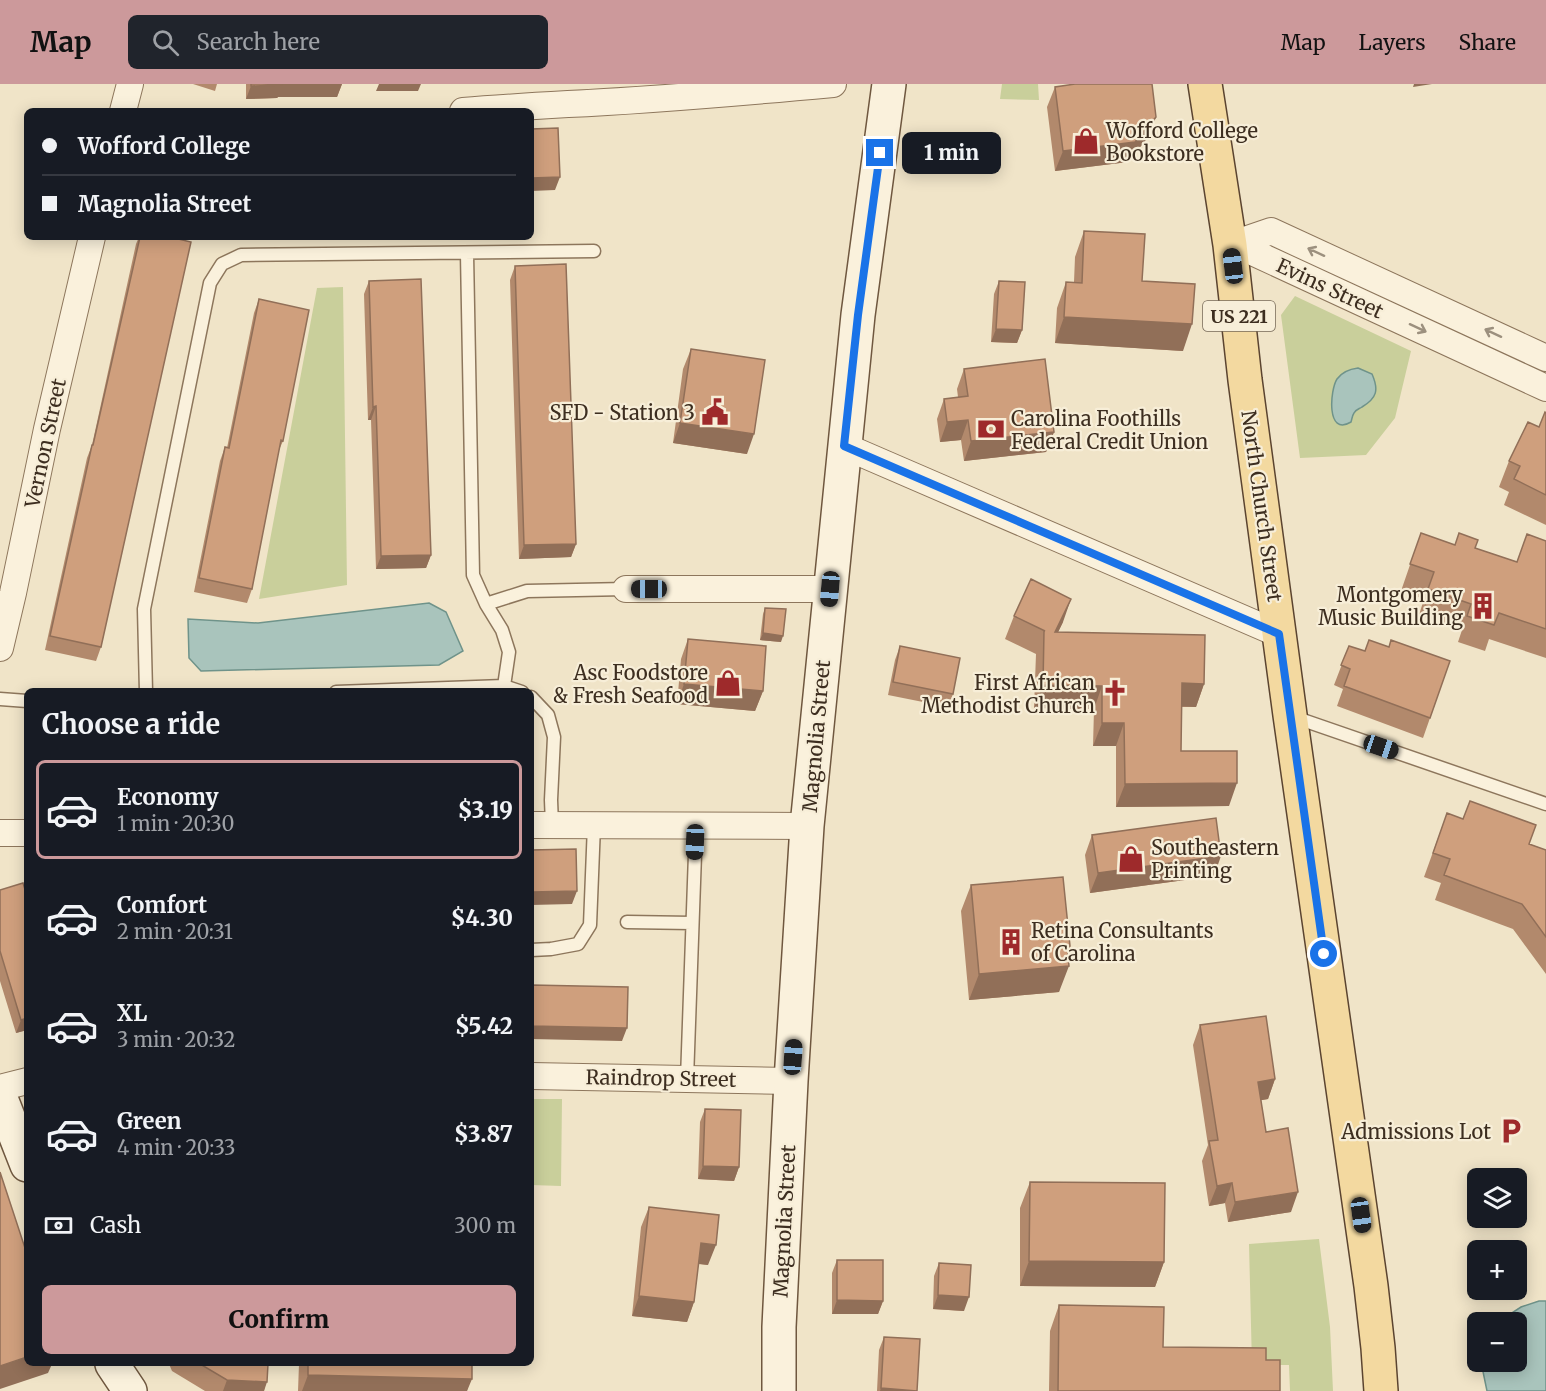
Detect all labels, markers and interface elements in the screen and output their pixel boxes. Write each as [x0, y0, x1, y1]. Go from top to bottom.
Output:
search box [128, 15, 548, 69]
text: Map [30, 24, 92, 60]
icon: search [149, 26, 182, 59]
text: Search here [197, 28, 320, 56]
text: Map [1281, 29, 1326, 56]
text: Layers [1359, 29, 1426, 56]
text: Share [1459, 29, 1516, 56]
place label: Wofford College Bookstore [1105, 118, 1258, 166]
shop icon: Wofford College Bookstore [1071, 126, 1101, 156]
text: Wofford College [78, 132, 250, 160]
callout: 1 min [901, 132, 1000, 174]
route end [866, 139, 893, 166]
text: 1 min [924, 140, 979, 165]
text: Magnolia Street [78, 190, 251, 218]
one-way arrow [1307, 245, 1325, 257]
car [1222, 247, 1244, 285]
street label: Evins Street [1273, 252, 1388, 324]
road number: US 221 [1203, 301, 1275, 331]
one-way arrow [1409, 323, 1427, 334]
one-way arrow [1484, 327, 1502, 339]
street label: Vernon Street [19, 376, 71, 511]
public building icon: SFD - Station 3 [700, 397, 730, 427]
place label: SFD - Station 3 [549, 400, 695, 425]
place label: Carolina Foothills Federal Credit Union [1011, 406, 1208, 454]
street label: North Church Street [1236, 409, 1288, 604]
bank icon: Carolina Foothills Federal Credit Union [976, 414, 1006, 444]
car [819, 570, 841, 608]
car [631, 580, 667, 598]
place label: Montgomery Music Building [1318, 582, 1463, 630]
building icon: Montgomery Music Building [1468, 591, 1498, 621]
street label: Magnolia Street [797, 659, 835, 813]
place label: Asc Foodstore & Fresh Seafood [553, 660, 708, 708]
shop icon: Asc Foodstore & Fresh Seafood [713, 668, 743, 698]
place label: First African Methodist Church [921, 670, 1095, 718]
church icon: First African Methodist Church [1100, 678, 1130, 708]
text: Choose a ride [42, 707, 220, 741]
car [1361, 733, 1401, 761]
icon: car [45, 783, 99, 837]
text: Economy [117, 783, 218, 811]
text: $3.19 [458, 796, 513, 824]
text: 1 min · 20:30 [117, 811, 234, 836]
car [685, 824, 705, 860]
place label: Southeastern Printing [1151, 835, 1279, 883]
shop icon: Southeastern Printing [1116, 844, 1146, 874]
icon: car [45, 891, 99, 945]
text: Comfort [117, 891, 207, 919]
text: $4.30 [451, 904, 513, 932]
place label: Retina Consultants of Carolina [1031, 918, 1214, 966]
text: 2 min · 20:31 [117, 919, 233, 944]
building icon: Retina Consultants of Carolina [996, 927, 1026, 957]
route start [1310, 940, 1337, 967]
icon: car [45, 999, 99, 1053]
text: XL [117, 999, 147, 1027]
text: $5.42 [455, 1012, 513, 1040]
text: 3 min · 20:32 [117, 1027, 235, 1052]
car [783, 1038, 803, 1076]
street label: Raindrop Street [585, 1064, 737, 1092]
icon: car [45, 1107, 99, 1161]
text: Green [117, 1107, 181, 1135]
parking icon: Admissions Lot [1496, 1116, 1526, 1146]
place label: Admissions Lot [1340, 1119, 1491, 1144]
text: $3.87 [454, 1120, 513, 1148]
text: 4 min · 20:33 [117, 1135, 236, 1160]
street label: Magnolia Street [768, 1144, 800, 1298]
map controls [1467, 1168, 1527, 1372]
button: layers [1467, 1168, 1527, 1228]
car [1350, 1196, 1372, 1234]
icon: cash [42, 1209, 75, 1242]
text: Cash [90, 1211, 141, 1239]
text: 300 m [454, 1213, 516, 1238]
button: + [1467, 1240, 1527, 1300]
button: Confirm [42, 1285, 516, 1354]
button: − [1467, 1312, 1527, 1372]

